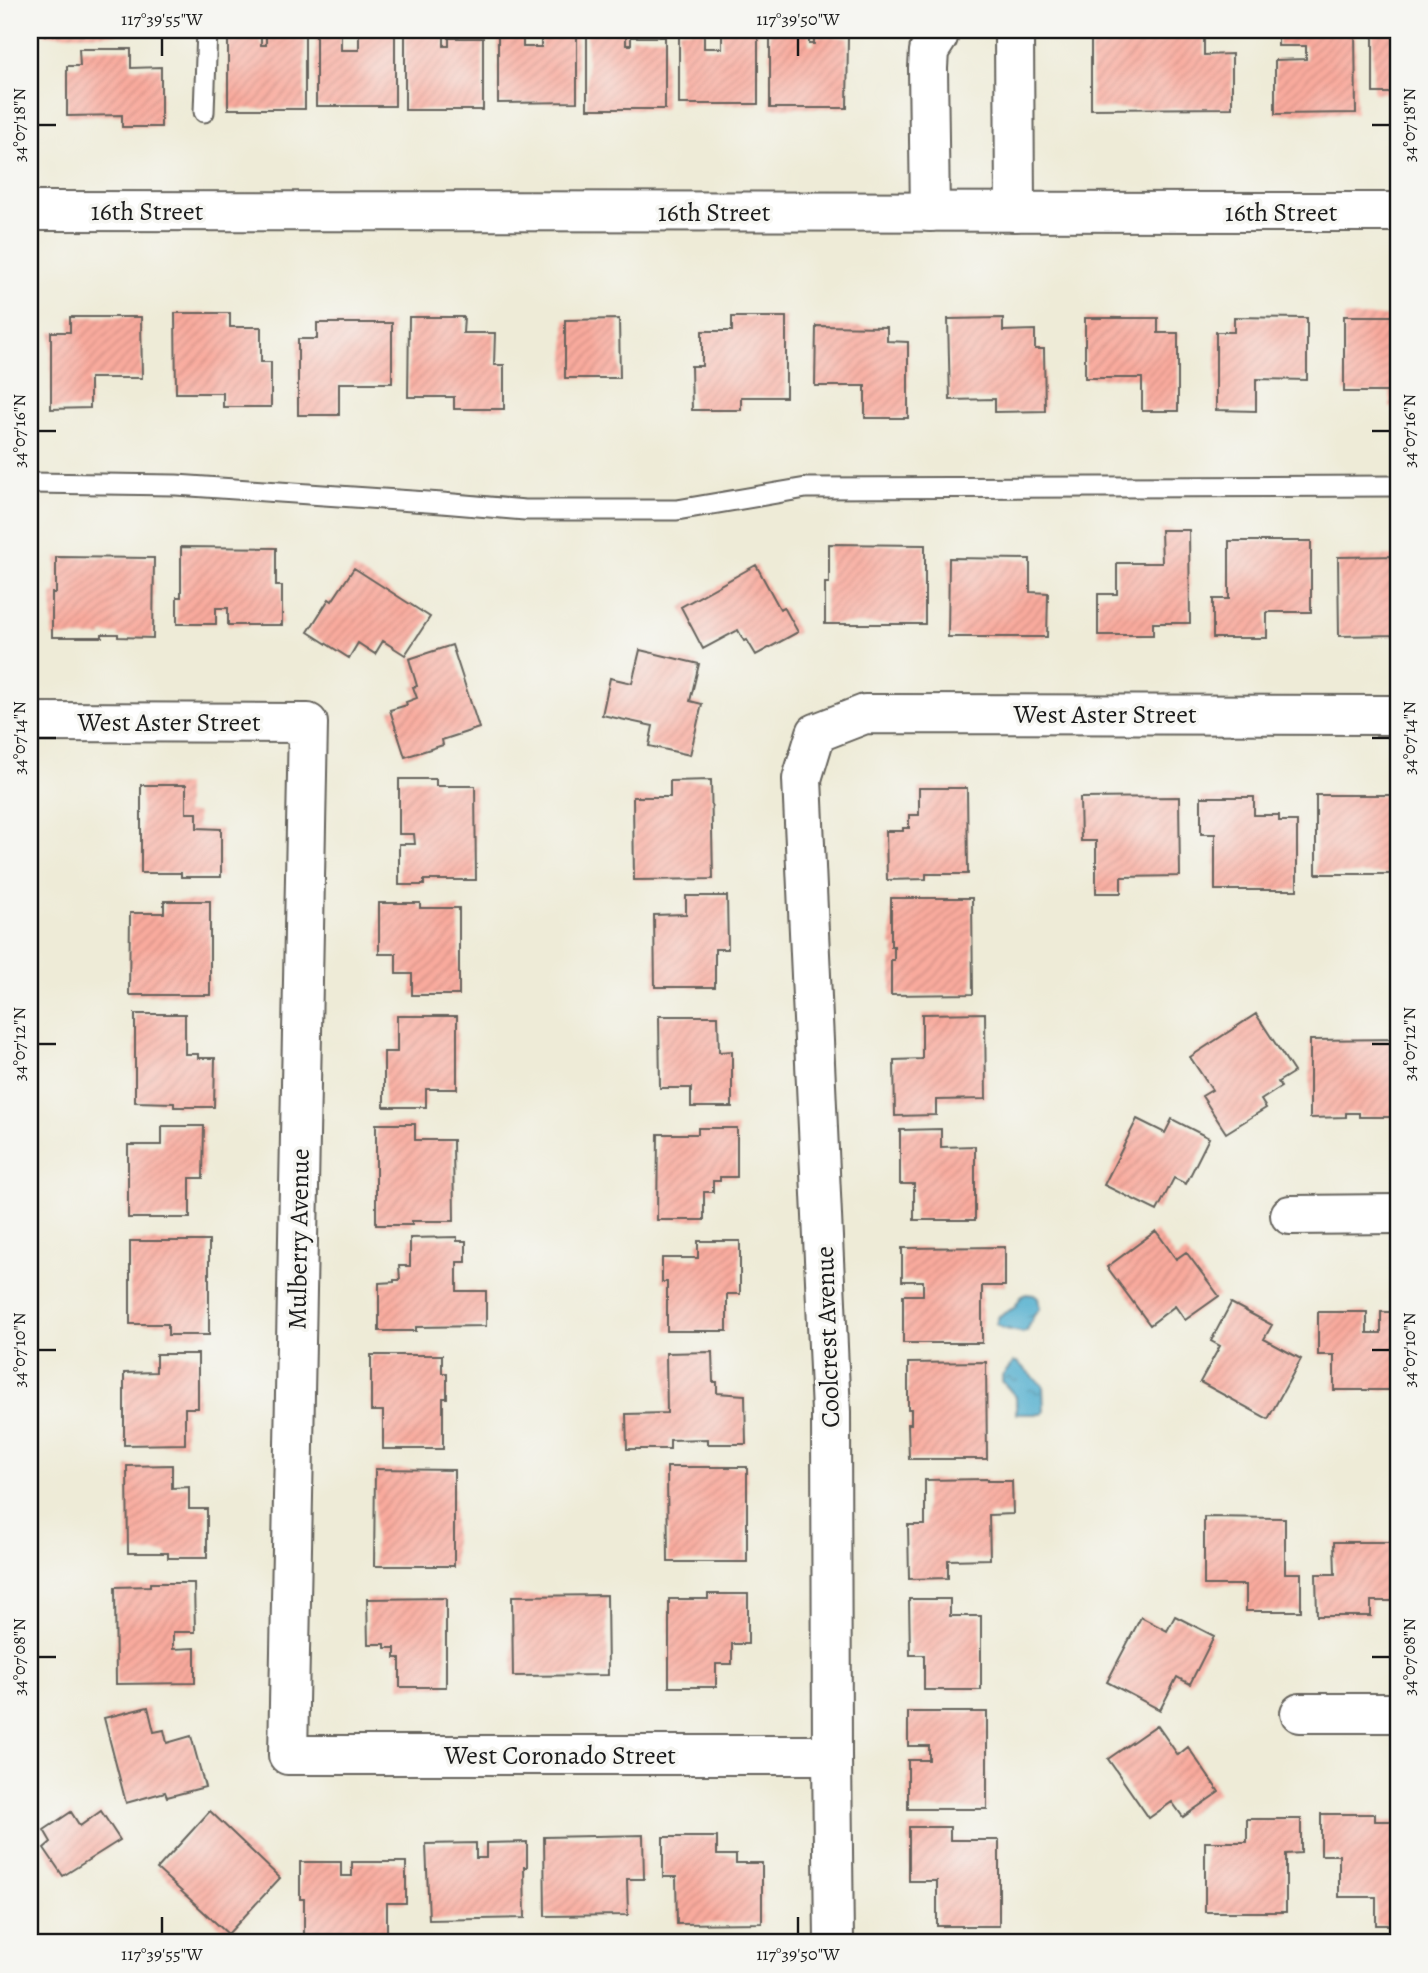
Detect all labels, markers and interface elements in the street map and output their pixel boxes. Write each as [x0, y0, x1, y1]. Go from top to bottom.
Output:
text: 117°39'55"W [121, 7, 203, 31]
text: 117°39'50"W [756, 7, 840, 31]
text: 34°07'18"N [7, 88, 31, 162]
text: 34°07'18"N [1397, 88, 1421, 162]
street label: 16th Street [91, 194, 204, 229]
street label: 16th Street [658, 195, 771, 230]
street label: 16th Street [1225, 195, 1338, 230]
text: 34°07'16"N [7, 394, 31, 468]
text: 34°07'16"N [1397, 394, 1421, 468]
street label: West Aster Street [1012, 697, 1197, 732]
text: 34°07'14"N [7, 701, 31, 775]
text: 34°07'14"N [1397, 701, 1421, 775]
street label: West Aster Street [76, 705, 261, 740]
text: 34°07'12"N [7, 1007, 31, 1081]
text: 34°07'12"N [1397, 1007, 1421, 1081]
street label: Mulberry Avenue [279, 1148, 318, 1330]
street label: Coolcrest Avenue [807, 1245, 848, 1429]
text: 34°07'10"N [7, 1312, 31, 1388]
text: 34°07'10"N [1397, 1312, 1421, 1388]
text: 34°07'08"N [7, 1618, 31, 1696]
text: 34°07'08"N [1397, 1618, 1421, 1696]
street label: West Coronado Street [443, 1738, 676, 1773]
text: 117°39'55"W [121, 1942, 203, 1966]
text: 117°39'50"W [756, 1942, 840, 1966]

